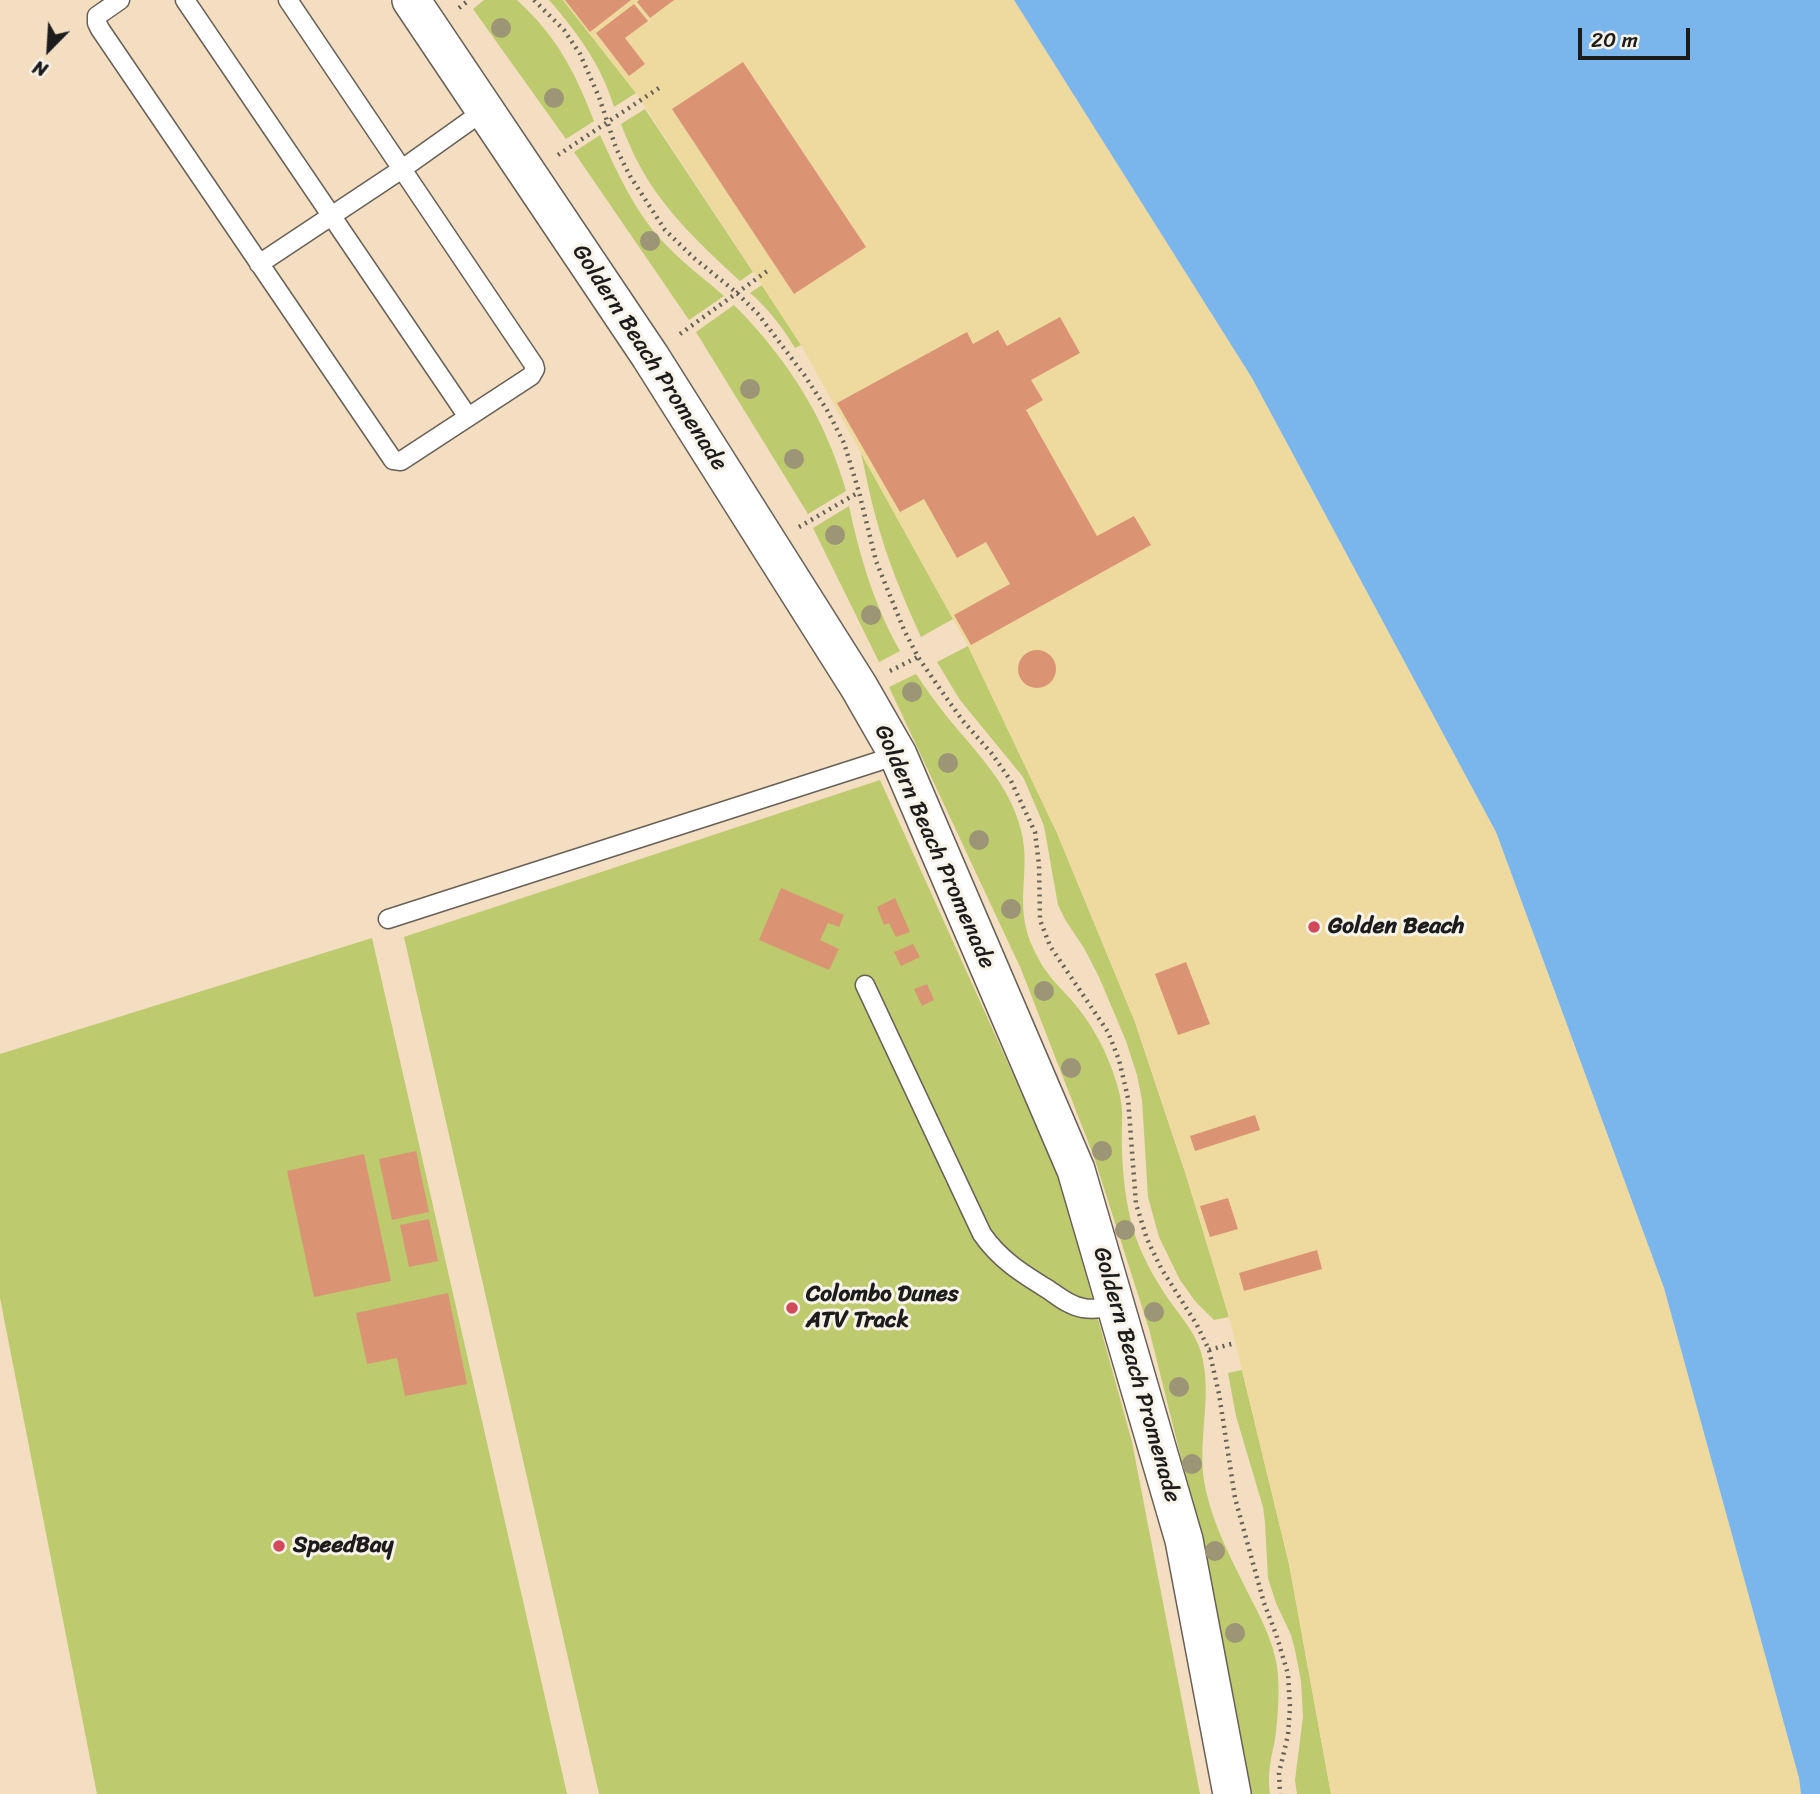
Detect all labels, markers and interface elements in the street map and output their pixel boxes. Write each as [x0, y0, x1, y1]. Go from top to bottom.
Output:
north arrow [14, 14, 84, 84]
scale bar [1582, 14, 1694, 58]
text: 20 m [1591, 21, 1638, 59]
text: N [28, 51, 53, 86]
street label: Goldern Beach Promenade [565, 240, 733, 476]
street label: Goldern Beach Promenade [868, 721, 1000, 973]
place label: Golden Beach [1328, 913, 1464, 941]
marker: Golden Beach [1306, 919, 1322, 935]
street label: Goldern Beach Promenade [1086, 1244, 1186, 1506]
place label: Colombo Dunes ATV Track [806, 1281, 958, 1335]
marker: Colombo Dunes ATV Track [784, 1300, 800, 1316]
place label: SpeedBay [293, 1532, 393, 1560]
marker: SpeedBay [271, 1538, 287, 1554]

